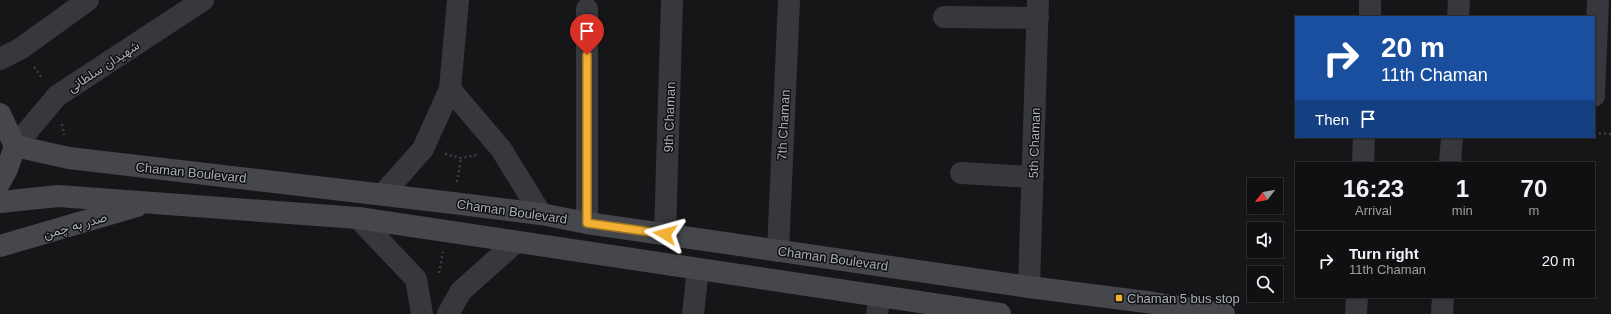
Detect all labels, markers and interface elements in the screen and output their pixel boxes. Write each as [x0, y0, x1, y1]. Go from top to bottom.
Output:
pin [570, 14, 604, 55]
icon: arrive [576, 20, 598, 42]
icon: right [1315, 32, 1367, 84]
text: 20 m [1381, 32, 1445, 63]
street label: شهیدان سلطانی [65, 38, 142, 96]
text: 11th Chaman [1381, 65, 1488, 85]
street label: 9th Chaman [661, 81, 678, 153]
street label: 7th Chaman [774, 89, 793, 161]
street label: 5th Chaman [1026, 107, 1043, 179]
icon: arrive [1357, 108, 1379, 130]
text: Then [1315, 111, 1349, 128]
street label: Chaman Boulevard [135, 159, 247, 186]
text: 16:23 [1343, 175, 1404, 202]
text: 1 [1456, 175, 1469, 202]
text: 70 [1521, 175, 1547, 202]
north arrow [1247, 178, 1283, 214]
map controls [1247, 178, 1283, 302]
street label: Chaman Boulevard [456, 196, 568, 227]
text: Arrival [1355, 203, 1392, 218]
text: min [1452, 203, 1473, 218]
text: m [1528, 203, 1539, 218]
street label: صدر به چمن [42, 209, 109, 244]
position arrow [644, 213, 686, 255]
button: sound [1247, 222, 1283, 258]
street label: Chaman Boulevard [777, 243, 889, 274]
text: Turn right [1349, 245, 1419, 262]
icon: right [1315, 250, 1337, 272]
text: 20 m [1542, 252, 1575, 269]
text: 11th Chaman [1349, 262, 1426, 277]
button: search [1247, 266, 1283, 302]
place label: Chaman 5 bus stop [1127, 291, 1240, 306]
marker: Chaman 5 bus stop [1114, 293, 1124, 303]

